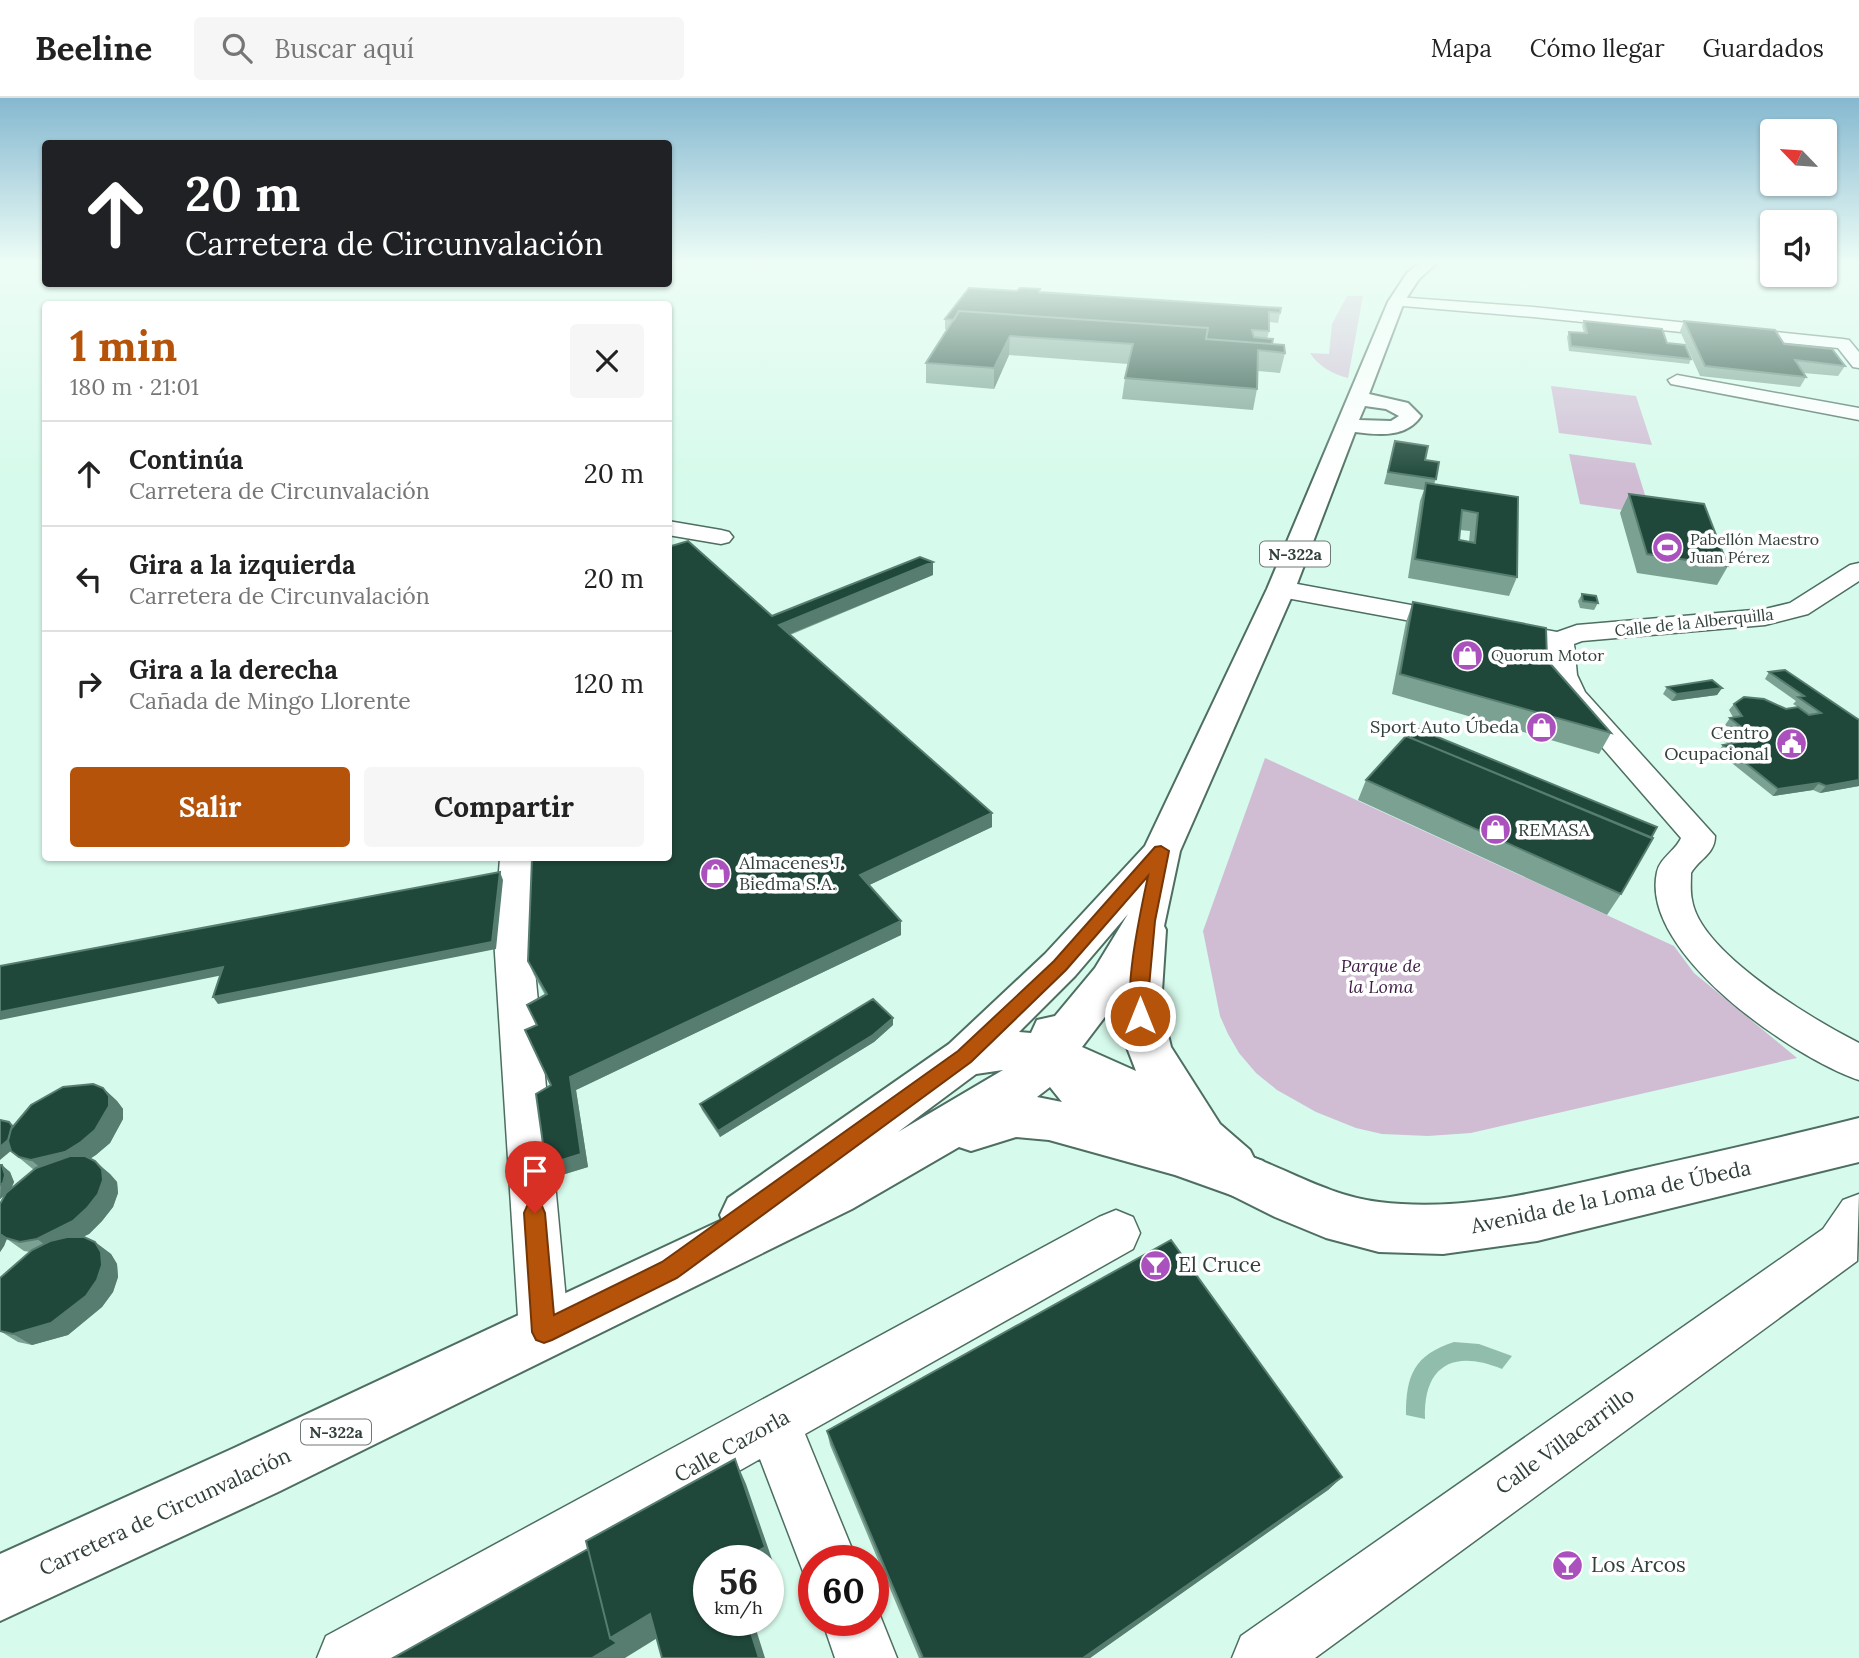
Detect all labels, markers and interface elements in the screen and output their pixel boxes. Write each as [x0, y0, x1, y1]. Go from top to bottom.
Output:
search box [194, 17, 684, 80]
text: Beeline [35, 27, 152, 69]
icon: search [218, 29, 256, 67]
text: Buscar aquí [274, 32, 414, 65]
text: Mapa [1431, 33, 1492, 64]
text: Cómo llegar [1530, 33, 1665, 64]
text: Guardados [1703, 33, 1824, 64]
north arrow [1760, 119, 1838, 196]
map controls [1760, 119, 1837, 287]
text: 20 m [185, 162, 300, 224]
icon: ahead [70, 168, 161, 259]
button: sound [1760, 210, 1837, 287]
text: Carretera de Circunvalación [185, 223, 603, 264]
text: 1 min [70, 319, 177, 373]
button: close [570, 324, 644, 398]
text: 180 m · 21:01 [70, 372, 199, 401]
text: Continúa [129, 443, 243, 476]
icon: ahead [70, 455, 108, 493]
text: 20 m [584, 457, 644, 490]
text: Carretera de Circunvalación [129, 476, 430, 505]
place label: Pabellón Maestro Juan Pérez [1689, 529, 1819, 567]
sports icon: Pabellón Maestro Juan Pérez [1650, 531, 1684, 565]
road number: N-322a [1260, 542, 1330, 566]
text: Gira a la izquierda [129, 548, 356, 581]
icon: left [70, 560, 108, 598]
text: 20 m [584, 562, 644, 595]
text: Carretera de Circunvalación [129, 581, 430, 610]
street label: Calle de la Alberquilla [1614, 604, 1774, 640]
shop icon: Quorum Motor [1451, 638, 1485, 672]
place label: Quorum Motor [1491, 645, 1604, 665]
text: Gira a la derecha [129, 653, 338, 686]
icon: right [70, 665, 108, 703]
text: 120 m [574, 667, 644, 700]
text: Cañada de Mingo Llorente [129, 686, 411, 715]
shop icon: Sport Auto Úbeda [1525, 710, 1559, 744]
place label: Sport Auto Úbeda [1370, 715, 1519, 738]
place label: Centro Ocupacional [1664, 721, 1769, 765]
public building icon: Centro Ocupacional [1775, 726, 1809, 760]
button: Salir [70, 767, 350, 847]
button: Compartir [364, 767, 644, 847]
shop icon: REMASA [1478, 813, 1512, 847]
place label: REMASA [1518, 818, 1590, 841]
place label: Almacenes J. Biedma S.A. [738, 851, 844, 895]
shop icon: Almacenes J. Biedma S.A. [699, 856, 733, 890]
park label: Parque de la Loma [1341, 954, 1421, 998]
position arrow [1103, 979, 1177, 1053]
pin [505, 1141, 565, 1213]
icon: arrive [516, 1152, 554, 1190]
street label: Avenida de la Loma de Úbeda [1468, 1154, 1753, 1240]
bar icon: El Cruce [1138, 1248, 1172, 1282]
place label: El Cruce [1178, 1251, 1261, 1278]
street label: Calle Villacarrillo [1490, 1381, 1639, 1500]
street label: Calle Cazorla [669, 1403, 794, 1488]
road number: N-322a [301, 1420, 371, 1444]
street label: Carretera de Circunvalación [35, 1441, 295, 1582]
speed limit sign: 60 [798, 1545, 889, 1636]
bar icon: Los Arcos [1551, 1548, 1585, 1582]
place label: Los Arcos [1591, 1551, 1686, 1578]
text: 56 [719, 1559, 758, 1604]
text: km/h [714, 1596, 763, 1619]

